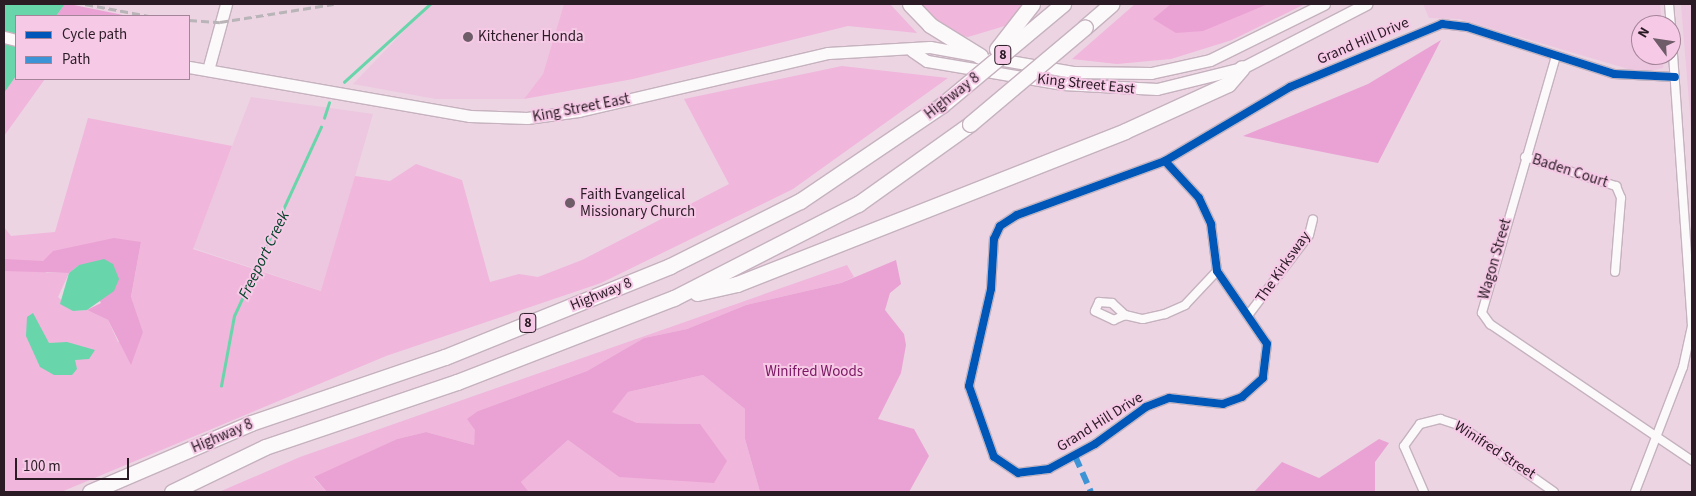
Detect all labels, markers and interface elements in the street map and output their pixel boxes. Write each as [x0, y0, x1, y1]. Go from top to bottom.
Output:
street label: Grand Hill Drive [1314, 14, 1412, 68]
legend [15, 15, 190, 80]
north arrow [1631, 15, 1681, 65]
text: Cycle path [62, 24, 127, 45]
text: N [1633, 24, 1655, 42]
place label: Kitchener Honda [478, 28, 584, 46]
marker: Kitchener Honda [462, 31, 474, 43]
road number: 8 [994, 44, 1012, 66]
text: Path [62, 49, 90, 70]
street label: Highway 8 [921, 69, 983, 123]
street label: King Street East [1036, 70, 1136, 98]
street label: King Street East [531, 90, 631, 126]
street label: Baden Court [1530, 150, 1610, 192]
place label: Faith Evangelical Missionary Church [580, 185, 695, 220]
marker: Faith Evangelical Missionary Church [564, 197, 576, 209]
water label: Freeport Creek [234, 208, 294, 302]
street label: Wagon Street [1475, 216, 1515, 302]
street label: The Kirksway [1252, 228, 1314, 306]
street label: Highway 8 [568, 274, 634, 314]
road number: 8 [519, 312, 537, 334]
park label: Winifred Woods [765, 363, 863, 381]
street label: Grand Hill Drive [1054, 388, 1146, 456]
street label: Highway 8 [189, 415, 255, 457]
street label: Winifred Street [1451, 417, 1539, 483]
scale bar [18, 448, 131, 480]
text: 100 m [23, 456, 61, 477]

